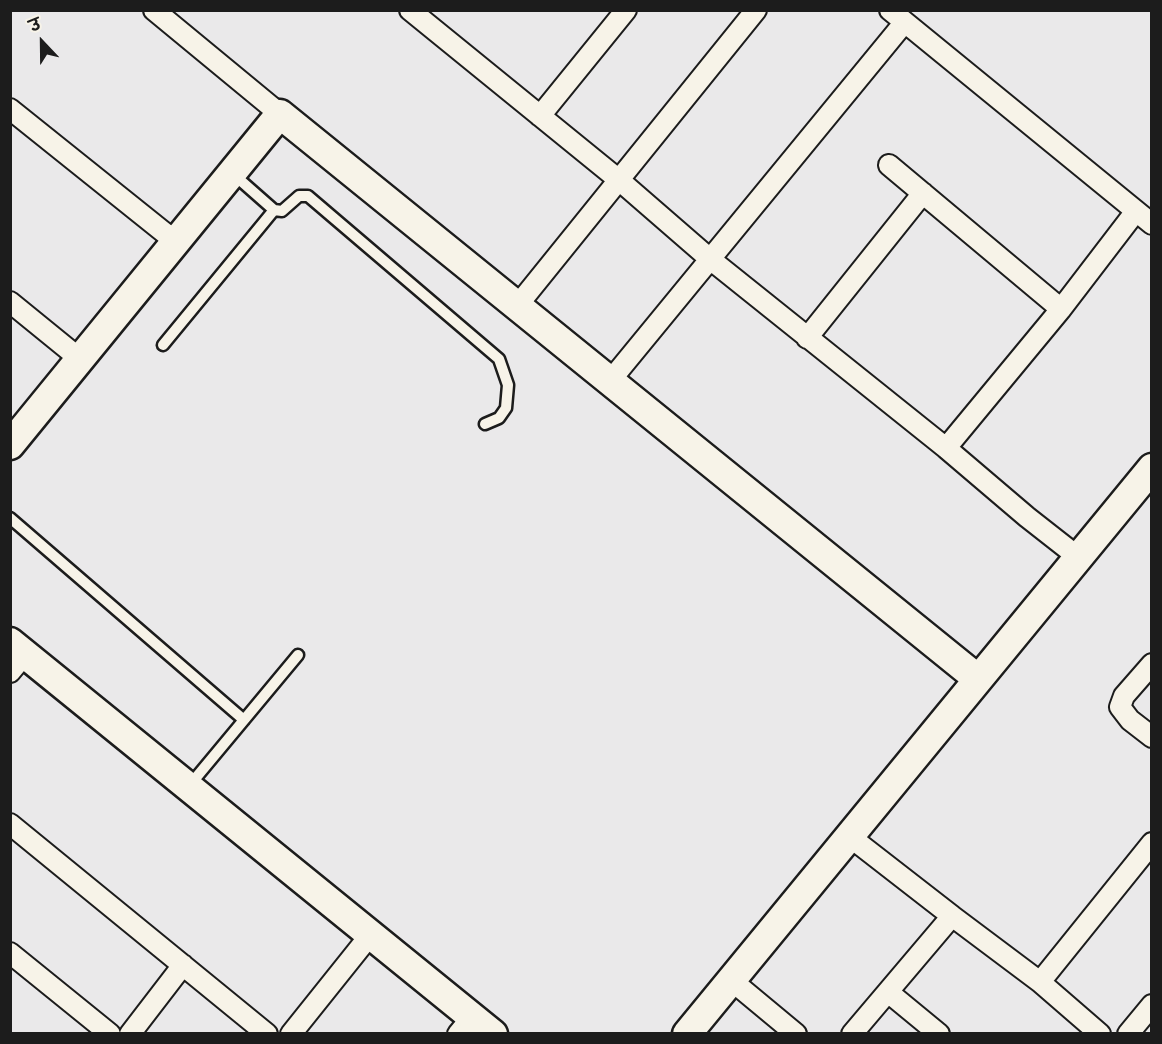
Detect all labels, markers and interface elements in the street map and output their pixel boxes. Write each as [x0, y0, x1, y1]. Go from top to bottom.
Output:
north arrow [12, 12, 72, 72]
text: उ [27, 14, 44, 37]

